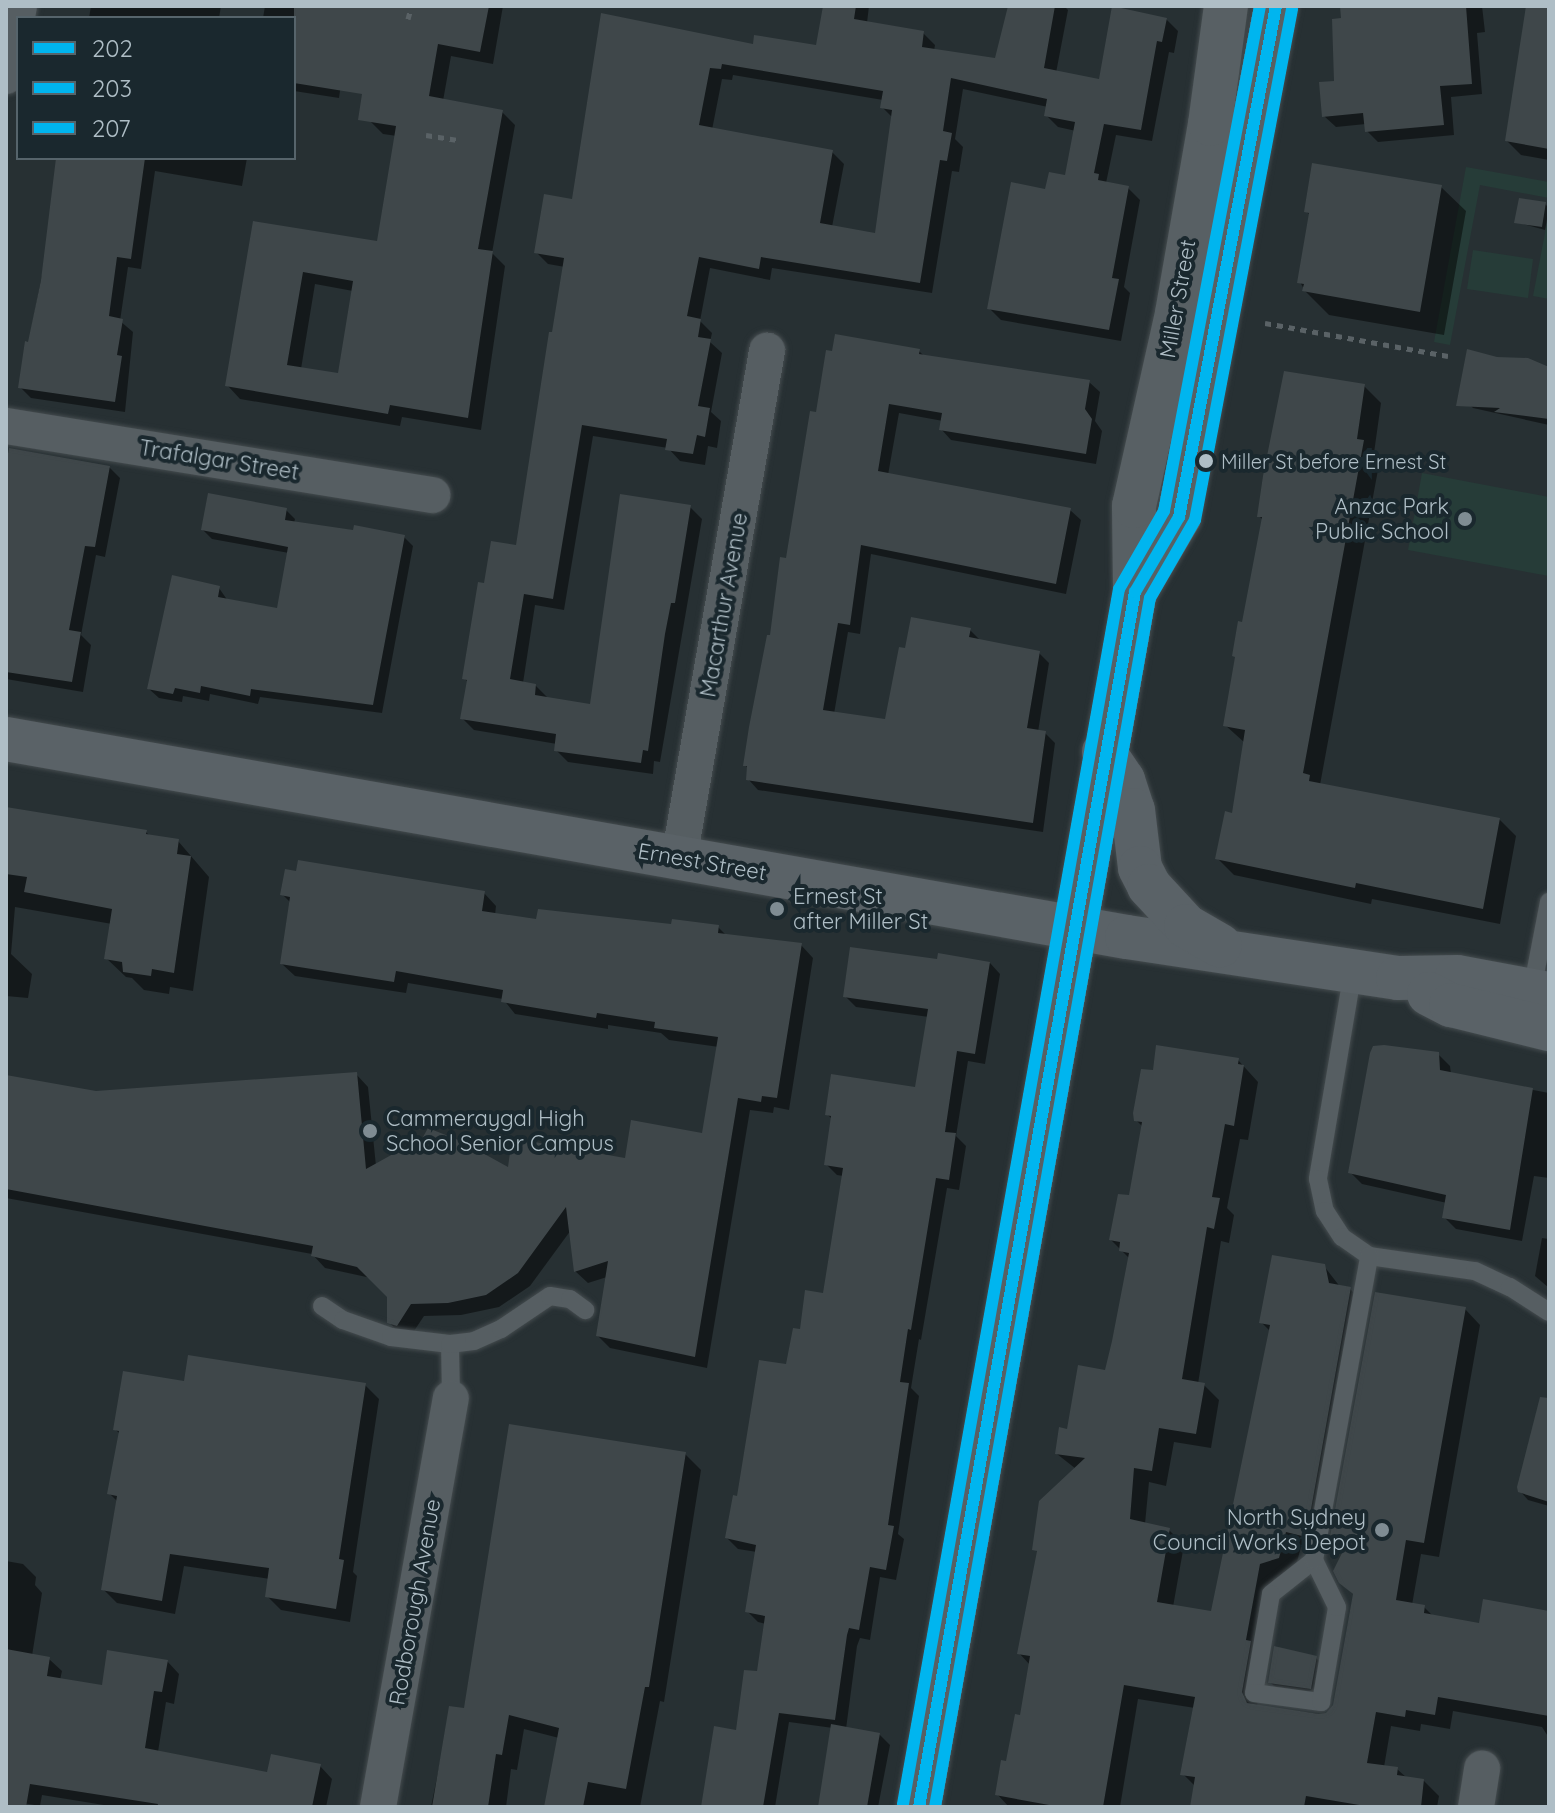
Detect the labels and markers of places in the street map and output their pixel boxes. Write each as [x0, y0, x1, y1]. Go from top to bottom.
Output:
place label: Miller St before Ernest St [1221, 449, 1446, 473]
marker: Miller St before Ernest St [1198, 453, 1214, 469]
place label: Anzac Park Public School [1315, 493, 1449, 544]
marker: Anzac Park Public School [1456, 510, 1474, 528]
place label: Ernest St after Miller St [793, 883, 928, 934]
marker: Ernest St after Miller St [768, 900, 786, 918]
place label: Cammeraygal High School Senior Campus [386, 1105, 614, 1156]
marker: Cammeraygal High School Senior Campus [361, 1122, 379, 1140]
place label: North Sydney Council Works Depot [1153, 1504, 1366, 1556]
marker: North Sydney Council Works Depot [1373, 1521, 1391, 1539]

